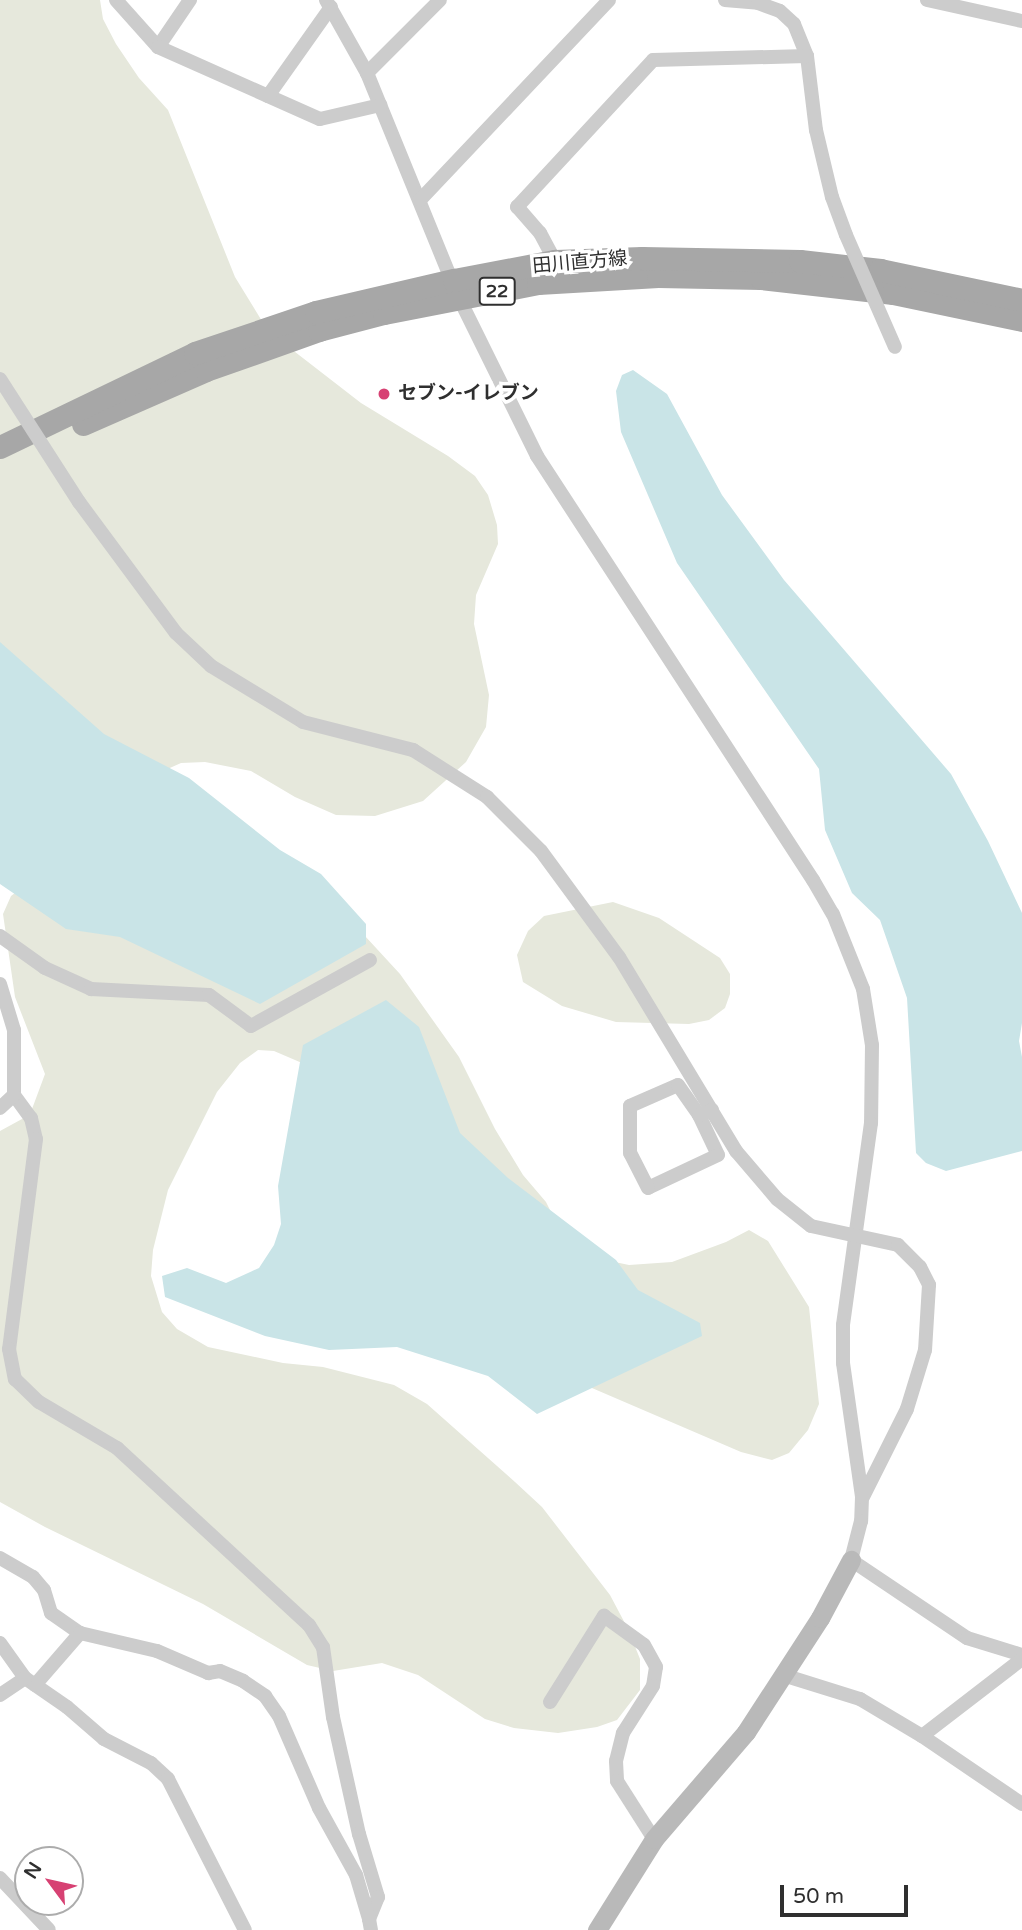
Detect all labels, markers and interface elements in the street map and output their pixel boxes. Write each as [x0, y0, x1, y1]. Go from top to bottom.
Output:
street label: 田川直方線 [532, 248, 628, 278]
road number: 22 [478, 276, 516, 306]
place label: セブン-イレブン [398, 383, 539, 405]
marker: セブン-イレブン [376, 386, 392, 402]
north arrow [14, 1846, 84, 1916]
text: N [20, 1858, 46, 1883]
scale bar [784, 1870, 912, 1914]
text: 50 m [793, 1884, 844, 1909]

